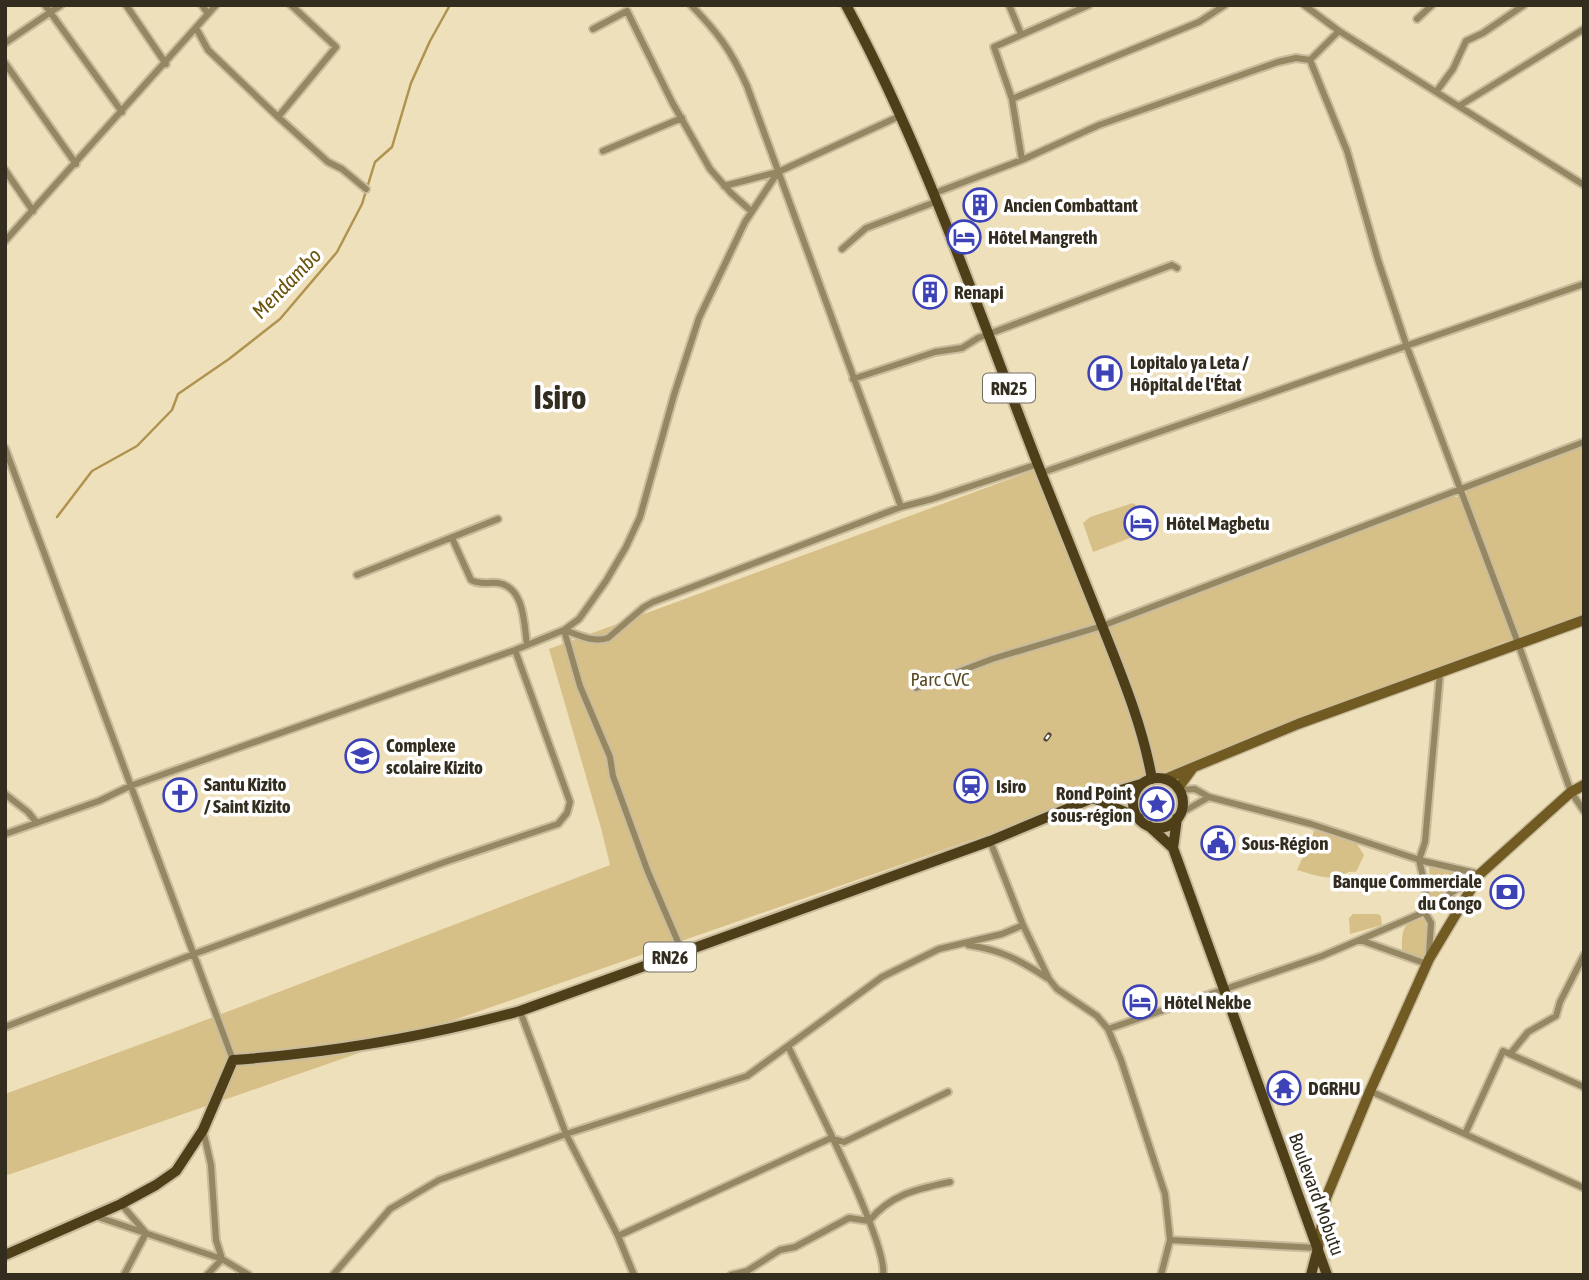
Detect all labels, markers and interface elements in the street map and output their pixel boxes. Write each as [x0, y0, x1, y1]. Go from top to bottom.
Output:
building icon: Ancien Combattant [961, 186, 999, 224]
place label: Ancien Combattant [1003, 194, 1138, 216]
hotel icon: Hôtel Mangreth [945, 218, 983, 256]
place label: Hôtel Mangreth [988, 226, 1097, 248]
water label: Mendambo [247, 243, 325, 323]
building icon: Renapi [911, 273, 949, 311]
place label: Renapi [954, 281, 1004, 303]
place label: Lopitalo ya Leta / Hôpital de l'État [1130, 351, 1249, 395]
hospital icon: Lopitalo ya Leta / Hôpital de l'État [1086, 354, 1124, 392]
road number: RN25 [983, 374, 1035, 402]
district label: Isiro [534, 378, 586, 416]
hotel icon: Hôtel Magbetu [1122, 504, 1160, 542]
place label: Hôtel Magbetu [1166, 512, 1270, 534]
park label: Parc CVC [910, 668, 970, 690]
place label: Complexe scolaire Kizito [386, 734, 483, 778]
school or university icon: Complexe scolaire Kizito [343, 737, 381, 775]
station icon: Isiro [952, 767, 990, 805]
place label: Santu Kizito / Saint Kizito [204, 773, 291, 817]
place label: Isiro [996, 775, 1027, 797]
church icon: Santu Kizito / Saint Kizito [161, 776, 199, 814]
place label: Rond Point sous-région [1051, 782, 1133, 826]
place icon: Rond Point sous-région [1138, 785, 1176, 823]
public building icon: Sous-Région [1199, 824, 1237, 862]
place label: Sous-Région [1242, 832, 1328, 854]
place label: Banque Commerciale du Congo [1333, 870, 1482, 914]
bank icon: Banque Commerciale du Congo [1488, 873, 1526, 911]
road number: RN26 [644, 942, 696, 972]
hotel icon: Hôtel Nekbe [1121, 983, 1159, 1021]
place label: Hôtel Nekbe [1164, 991, 1252, 1013]
temple icon: DGRHU [1265, 1069, 1303, 1107]
place label: DGRHU [1308, 1077, 1360, 1099]
street label: Boulevard Mobutu [1285, 1130, 1349, 1258]

